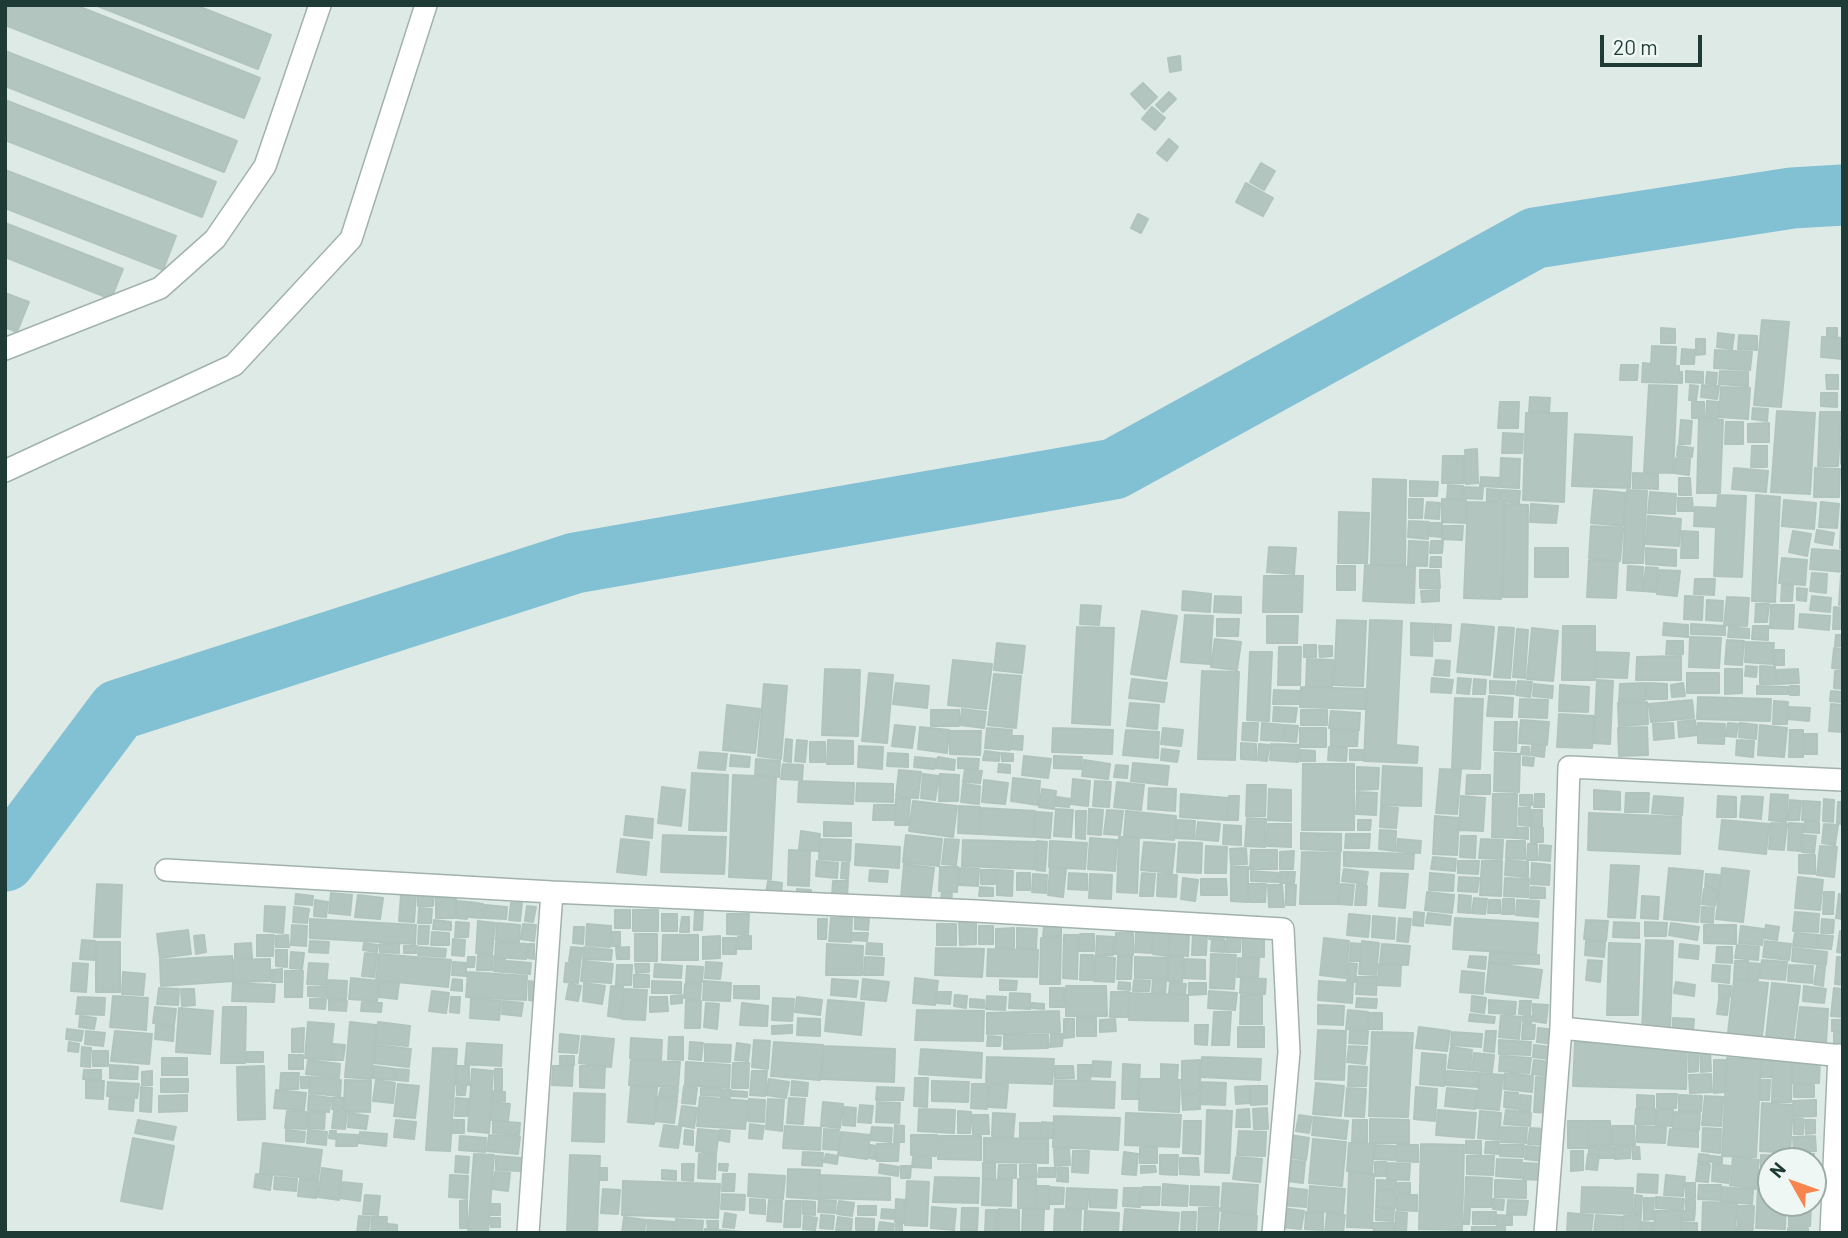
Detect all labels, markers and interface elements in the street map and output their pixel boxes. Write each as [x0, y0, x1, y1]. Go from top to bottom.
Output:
scale bar [1603, 21, 1704, 65]
text: 20 m [1613, 34, 1658, 59]
north arrow [1757, 1147, 1827, 1217]
text: N [1764, 1157, 1790, 1182]

